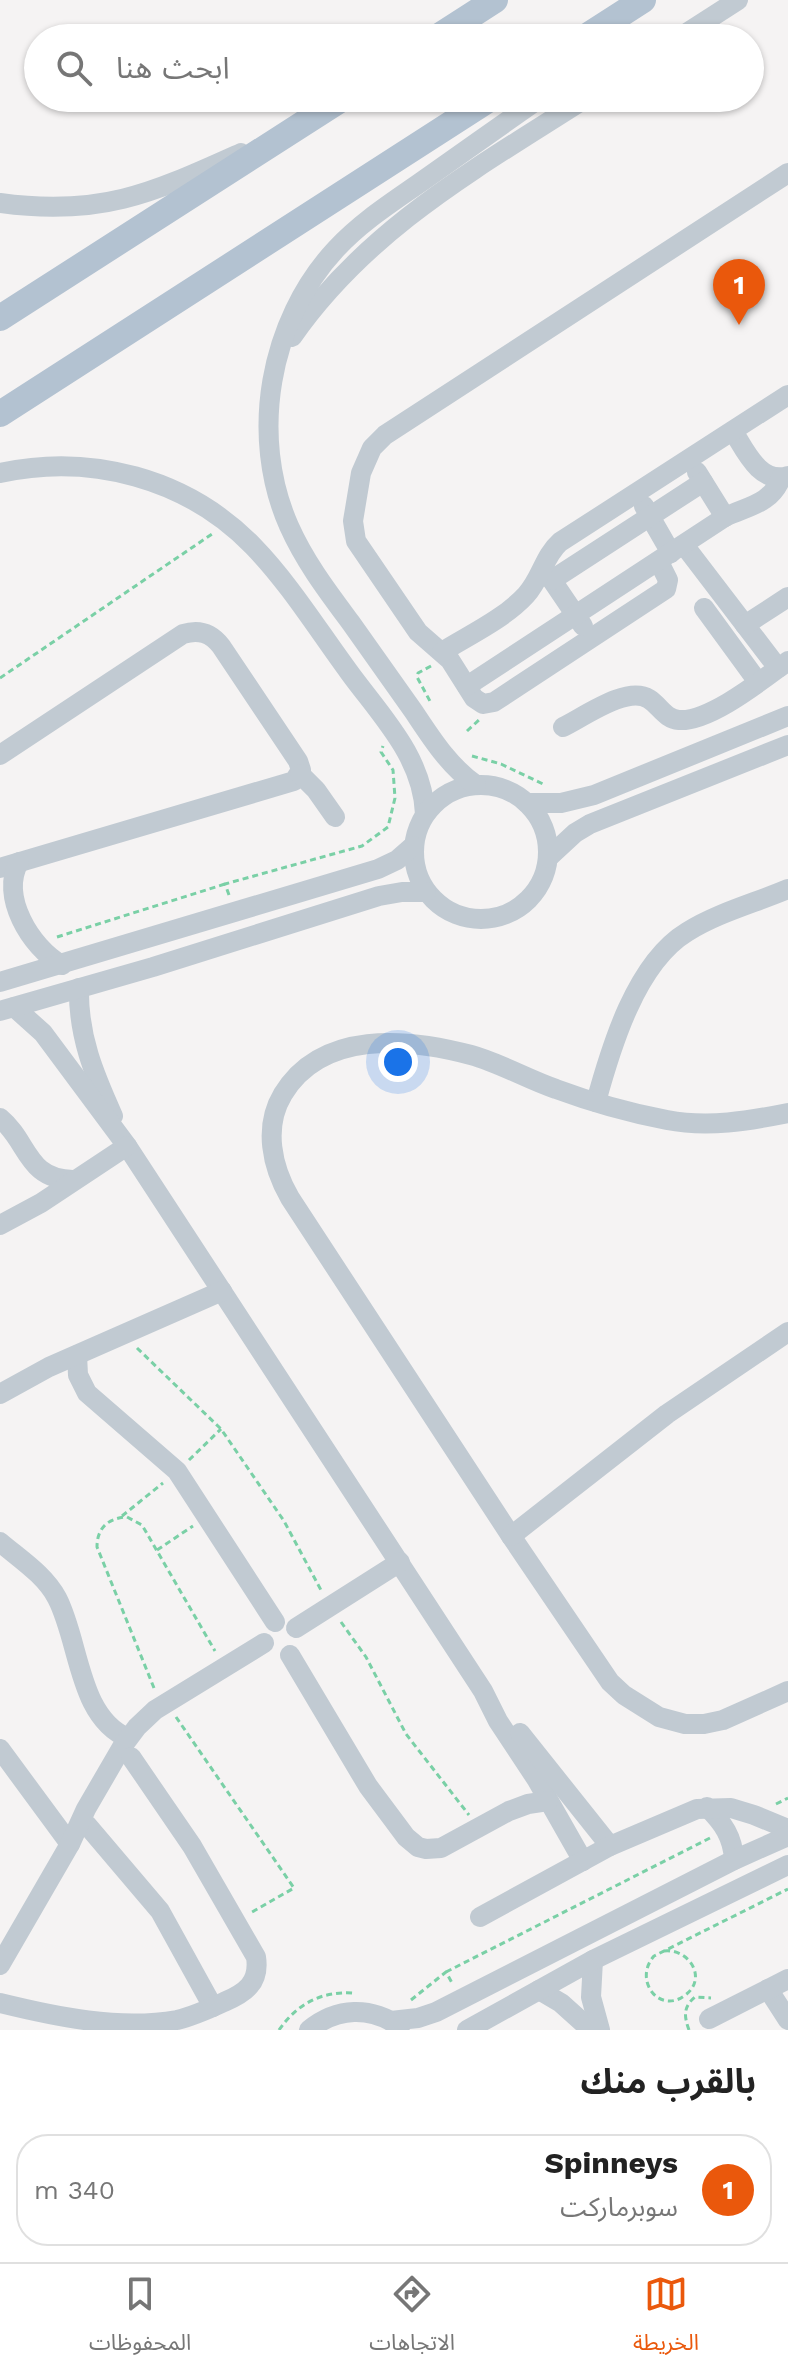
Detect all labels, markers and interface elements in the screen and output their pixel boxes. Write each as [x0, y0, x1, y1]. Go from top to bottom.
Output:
search box [24, 24, 764, 112]
icon: search [52, 46, 96, 90]
text: ابحث هنا [116, 50, 230, 85]
pin: 1 [713, 259, 765, 325]
your location [378, 1042, 418, 1082]
text: بالقرب منك [581, 2061, 756, 2101]
text: Spinneys [545, 2145, 678, 2180]
text: 340 m [34, 2175, 115, 2205]
text: 1 [722, 2175, 734, 2205]
text: سوبرماركت [560, 2192, 678, 2222]
tab: المحفوظات [89, 2272, 191, 2366]
tab: الاتجاهات [369, 2272, 455, 2366]
tab: الخريطة [633, 2272, 699, 2366]

